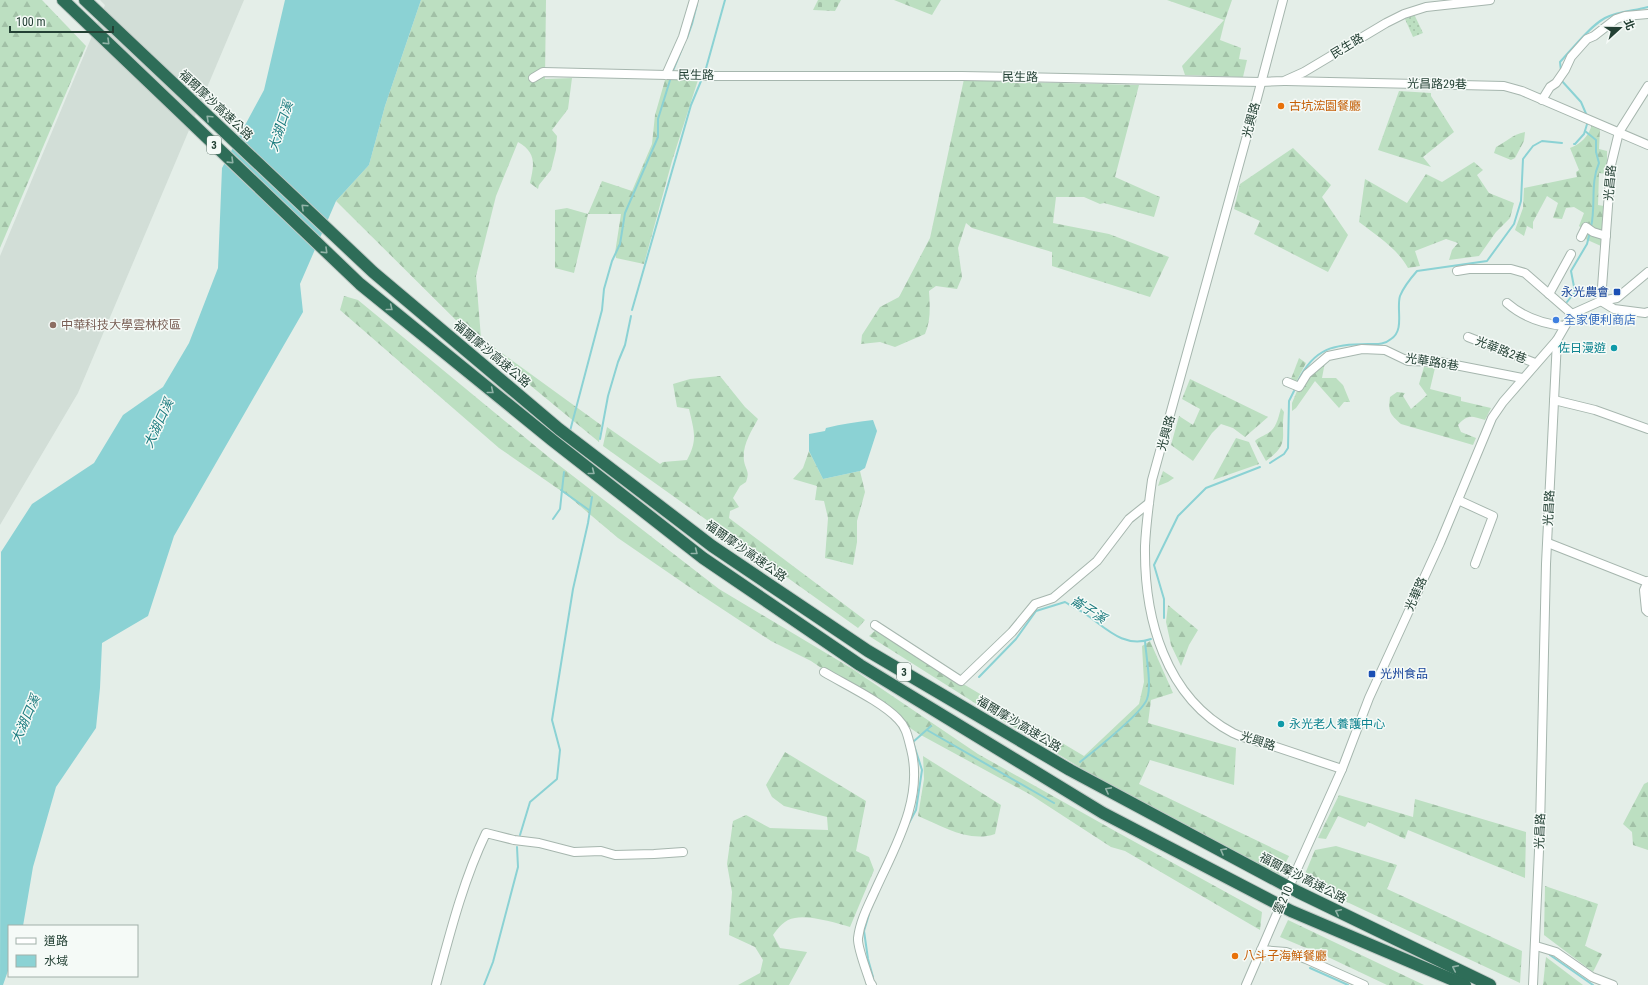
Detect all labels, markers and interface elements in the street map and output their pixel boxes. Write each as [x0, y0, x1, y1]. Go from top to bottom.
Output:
scale bar [10, 8, 113, 34]
north arrow [1600, 8, 1640, 48]
text: 100 m [16, 15, 46, 29]
text: 北 [1621, 17, 1637, 32]
street label: 民生路 [1328, 31, 1366, 61]
one-way arrow [102, 38, 110, 45]
street label: 福爾摩沙高速公路 [176, 67, 256, 143]
street label: 民生路 [678, 68, 714, 82]
street label: 民生路 [1002, 70, 1038, 84]
street label: 光昌路29巷 [1407, 76, 1467, 92]
water label: 大湖口溪 [265, 97, 296, 153]
place label: 古坑浤園餐廳 [1289, 99, 1361, 113]
street label: 光興路 [1240, 101, 1262, 139]
marker: 古坑浤園餐廳 [1276, 101, 1286, 111]
one-way arrow [206, 115, 214, 122]
road number: 3 [207, 136, 221, 154]
one-way arrow [226, 156, 234, 164]
street label: 光昌路 [1601, 164, 1619, 202]
one-way arrow [301, 204, 309, 211]
one-way arrow [321, 246, 328, 253]
place label: 永光農會 [1561, 285, 1609, 299]
marker: 永光農會 [1612, 287, 1622, 297]
one-way arrow [386, 304, 393, 311]
place label: 全家便利商店 [1564, 313, 1636, 327]
marker: 全家便利商店 [1551, 315, 1561, 325]
place label: 中華科技大學雲林校區 [61, 318, 181, 332]
street label: 福爾摩沙高速公路 [451, 318, 533, 390]
marker: 中華科技大學雲林校區 [48, 320, 58, 330]
street label: 光華路2巷 [1473, 334, 1529, 366]
place label: 佐日漫遊 [1558, 341, 1606, 355]
marker: 佐日漫遊 [1609, 343, 1619, 353]
street label: 光華路8巷 [1404, 351, 1460, 373]
one-way arrow [486, 386, 493, 393]
water label: 大湖口溪 [141, 395, 177, 450]
street label: 光興路 [1154, 414, 1178, 452]
one-way arrow [588, 467, 595, 474]
street label: 光昌路 [1541, 490, 1557, 526]
street label: 福爾摩沙高速公路 [703, 518, 789, 584]
one-way arrow [690, 547, 697, 554]
street label: 光華路 [1402, 575, 1430, 613]
water label: 崙子溪 [1068, 593, 1111, 627]
road number: 3 [897, 663, 911, 681]
place label: 光州食品 [1380, 667, 1428, 681]
marker: 光州食品 [1367, 669, 1377, 679]
water label: 大湖口溪 [8, 691, 44, 746]
street label: 福爾摩沙高速公路 [974, 693, 1064, 755]
place label: 永光老人養護中心 [1289, 717, 1385, 731]
marker: 永光老人養護中心 [1276, 719, 1286, 729]
street label: 光興路 [1239, 729, 1277, 753]
one-way arrow [1105, 788, 1112, 795]
street label: 光昌路 [1532, 813, 1548, 849]
one-way arrow [1220, 849, 1227, 856]
street label: 福爾摩沙高速公路 [1257, 850, 1349, 906]
street label: 雲210 [1271, 883, 1295, 916]
one-way arrow [1335, 909, 1342, 917]
legend [8, 925, 138, 977]
text: 道路 [44, 934, 68, 948]
place label: 八斗子海鮮餐廳 [1243, 949, 1327, 963]
marker: 八斗子海鮮餐廳 [1230, 951, 1240, 961]
text: 水域 [44, 954, 68, 968]
one-way arrow [1452, 965, 1459, 973]

